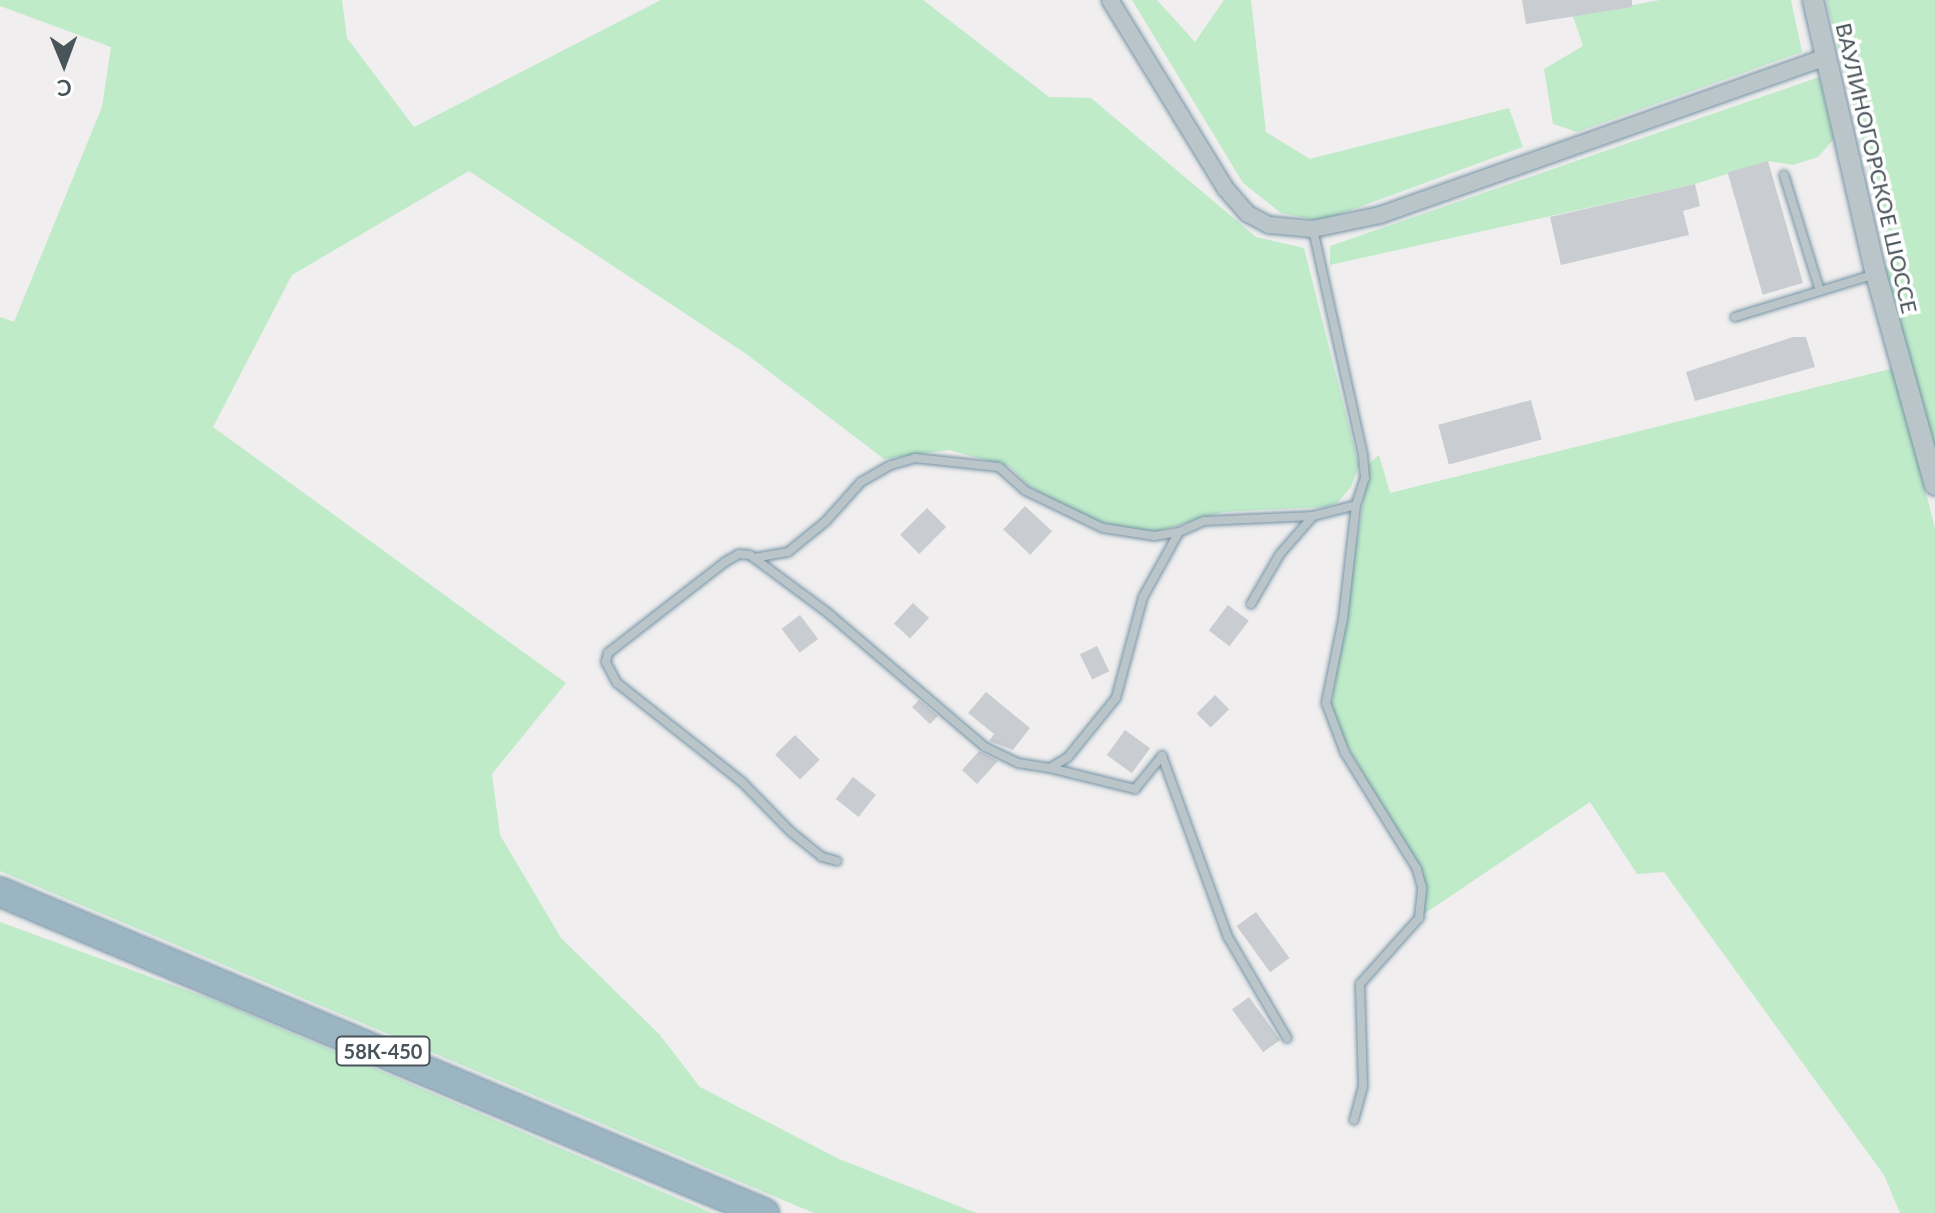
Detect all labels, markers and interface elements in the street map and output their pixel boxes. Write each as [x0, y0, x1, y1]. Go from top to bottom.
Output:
street label: ВАУЛИНОГОРСКОЕ ШОССЕ [1831, 20, 1923, 316]
north arrow [24, 24, 104, 104]
text: С [57, 75, 72, 102]
road number: 58К-450 [335, 1035, 431, 1067]

